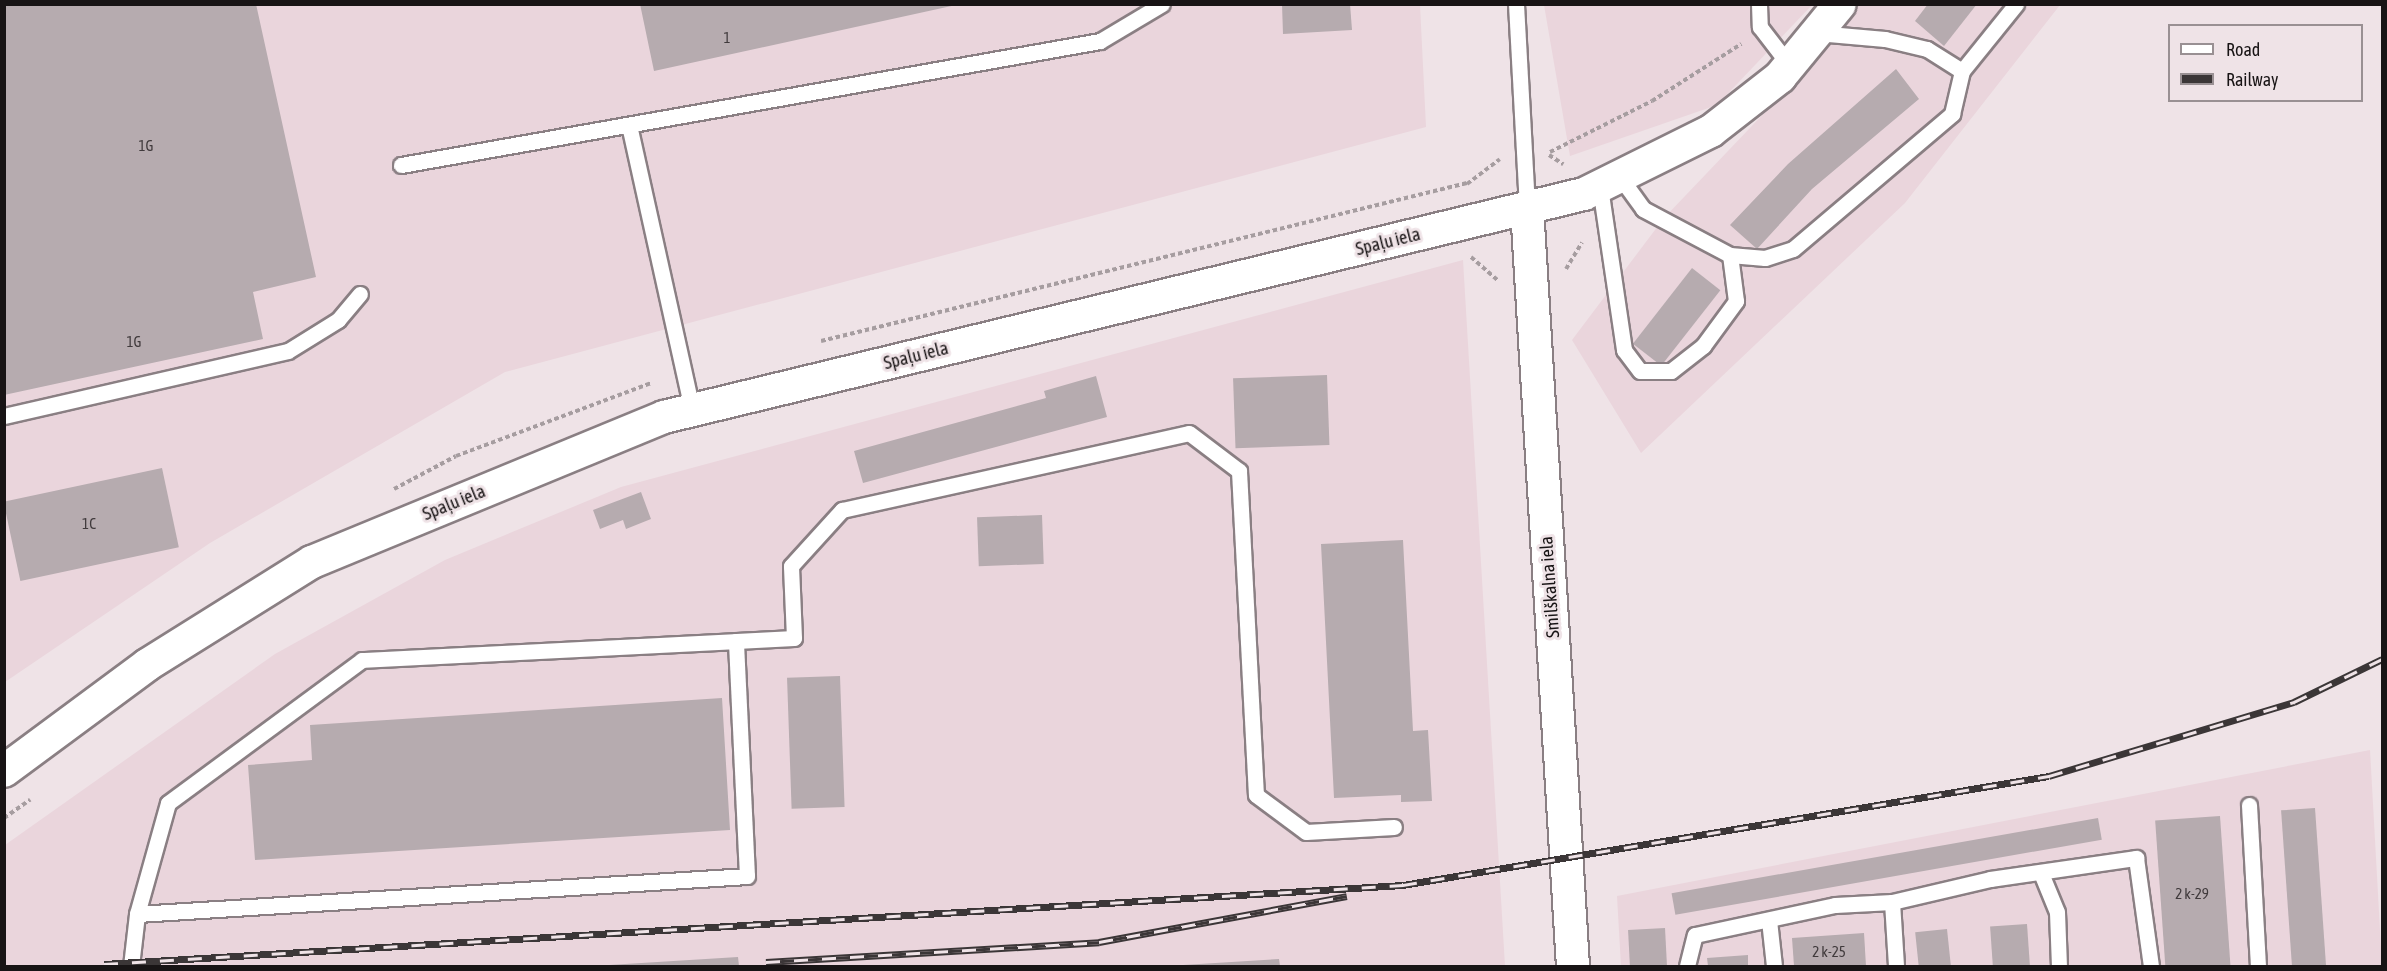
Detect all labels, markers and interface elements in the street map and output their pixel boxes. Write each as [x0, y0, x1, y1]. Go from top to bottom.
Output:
legend [2168, 24, 2363, 102]
house number: 1 [723, 29, 731, 47]
text: Road [2226, 39, 2260, 60]
text: Railway [2226, 69, 2278, 90]
house number: 1G [139, 137, 153, 155]
street label: Spaļu iela [1353, 224, 1423, 260]
house number: 1G [127, 333, 141, 351]
street label: Spaļu iela [881, 338, 951, 374]
street label: Spaļu iela [419, 481, 489, 525]
house number: 1C [82, 515, 96, 533]
street label: Smilškalna iela [1536, 535, 1564, 639]
house number: 2 k-29 [2175, 885, 2209, 903]
house number: 2 k-25 [1812, 943, 1846, 961]

